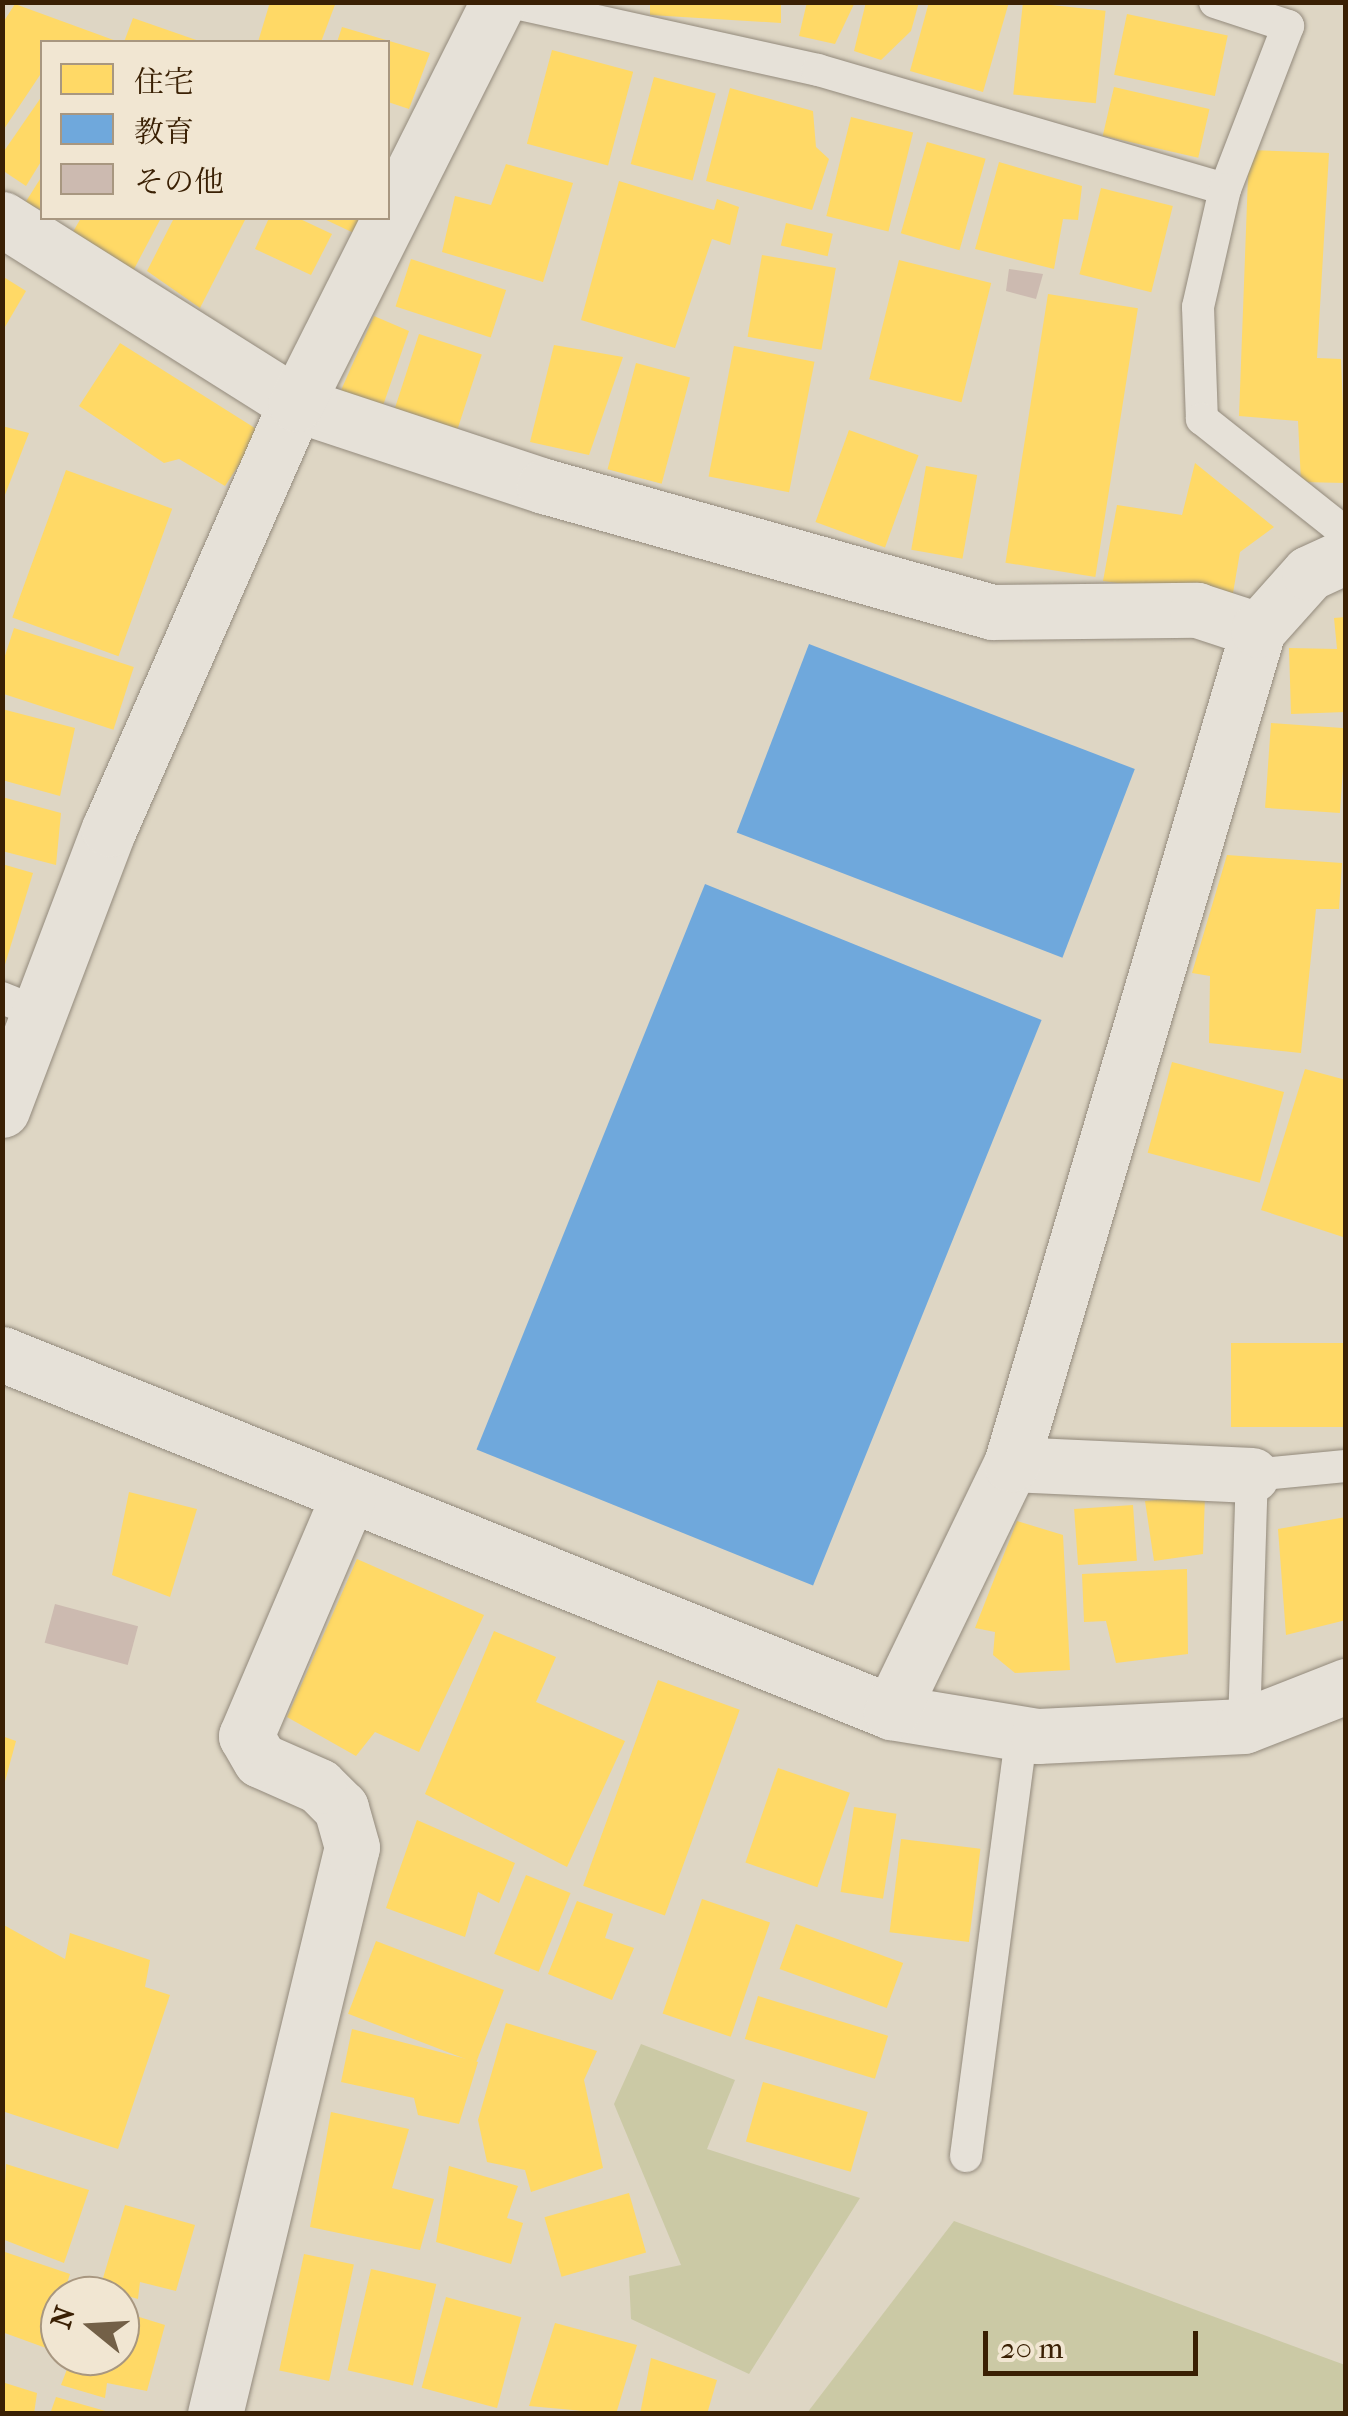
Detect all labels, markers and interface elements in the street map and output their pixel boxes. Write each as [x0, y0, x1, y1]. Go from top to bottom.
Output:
legend [40, 40, 390, 220]
text: 住宅 [134, 65, 194, 100]
text: 教育 [134, 115, 194, 150]
text: その他 [134, 165, 224, 200]
north arrow [40, 2276, 140, 2376]
text: N [44, 2302, 82, 2332]
scale bar [988, 2311, 1203, 2373]
text: 20 m [1000, 2331, 1063, 2366]

